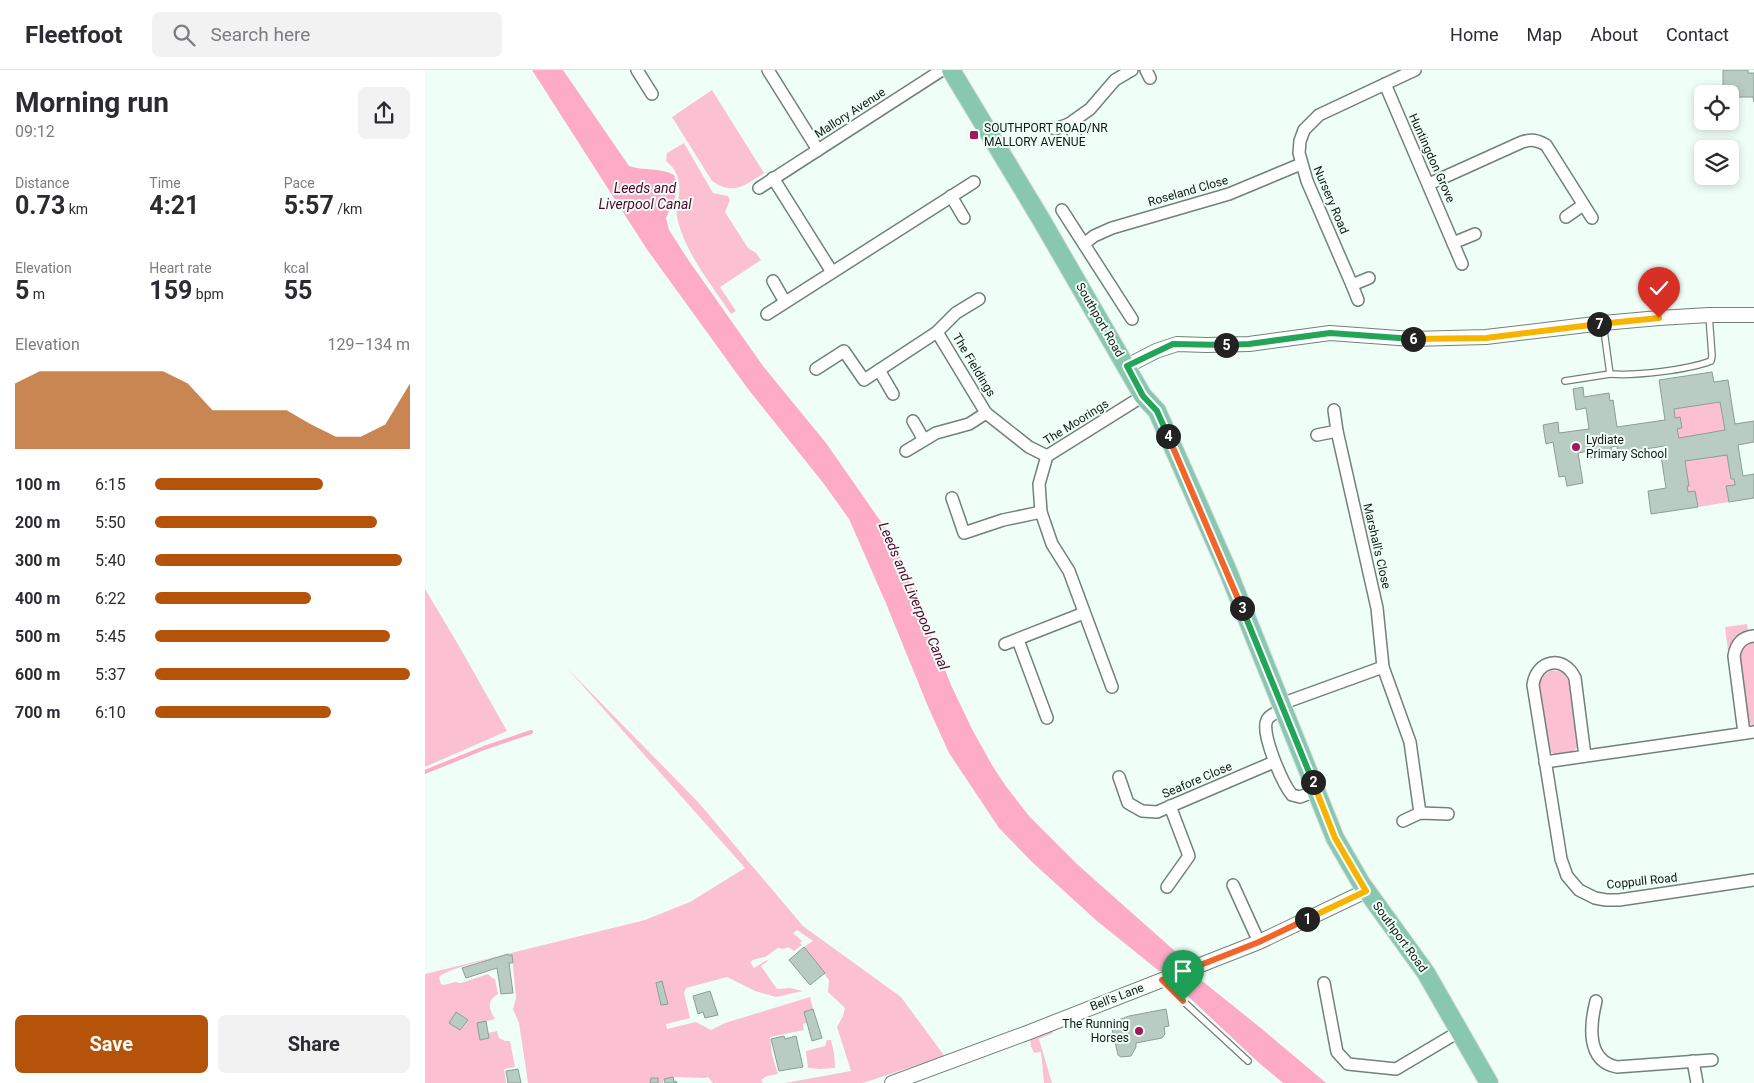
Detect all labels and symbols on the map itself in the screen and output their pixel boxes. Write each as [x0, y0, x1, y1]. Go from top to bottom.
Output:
street label: Mallory Avenue [812, 85, 888, 141]
street label: Huntingdon Grove [1406, 111, 1458, 205]
place label: SOUTHPORT ROAD/NR MALLORY AVENUE [984, 121, 1108, 149]
marker: SOUTHPORT ROAD/NR MALLORY AVENUE [968, 129, 980, 141]
street label: Nursery Road [1310, 164, 1352, 236]
street label: Roseland Close [1146, 173, 1230, 209]
water label: Leeds and Liverpool Canal [598, 180, 692, 212]
pin [1638, 267, 1680, 318]
street label: Southport Road [1073, 280, 1127, 360]
pin: 7 [1587, 312, 1611, 336]
pin: 6 [1401, 326, 1425, 352]
street label: The Fieldings [950, 331, 998, 399]
pin: 5 [1213, 332, 1239, 358]
street label: The Moorings [1041, 397, 1111, 447]
pin: 4 [1155, 424, 1181, 448]
place label: Lydiate Primary School [1586, 433, 1667, 461]
marker: Lydiate Primary School [1570, 441, 1582, 453]
street label: Marshall's Close [1360, 502, 1394, 590]
water label: Leeds and Liverpool Canal [876, 520, 953, 673]
pin: 3 [1229, 596, 1255, 620]
street label: Seafore Close [1160, 759, 1234, 801]
pin: 2 [1301, 770, 1325, 794]
street label: Coppull Road [1606, 870, 1678, 892]
street label: Southport Road [1370, 899, 1430, 975]
pin: 1 [1295, 906, 1319, 932]
pin [1162, 950, 1204, 1001]
street label: Bell's Lane [1088, 980, 1146, 1014]
place label: The Running Horses [1062, 1017, 1129, 1045]
marker: The Running Horses [1133, 1025, 1145, 1037]

